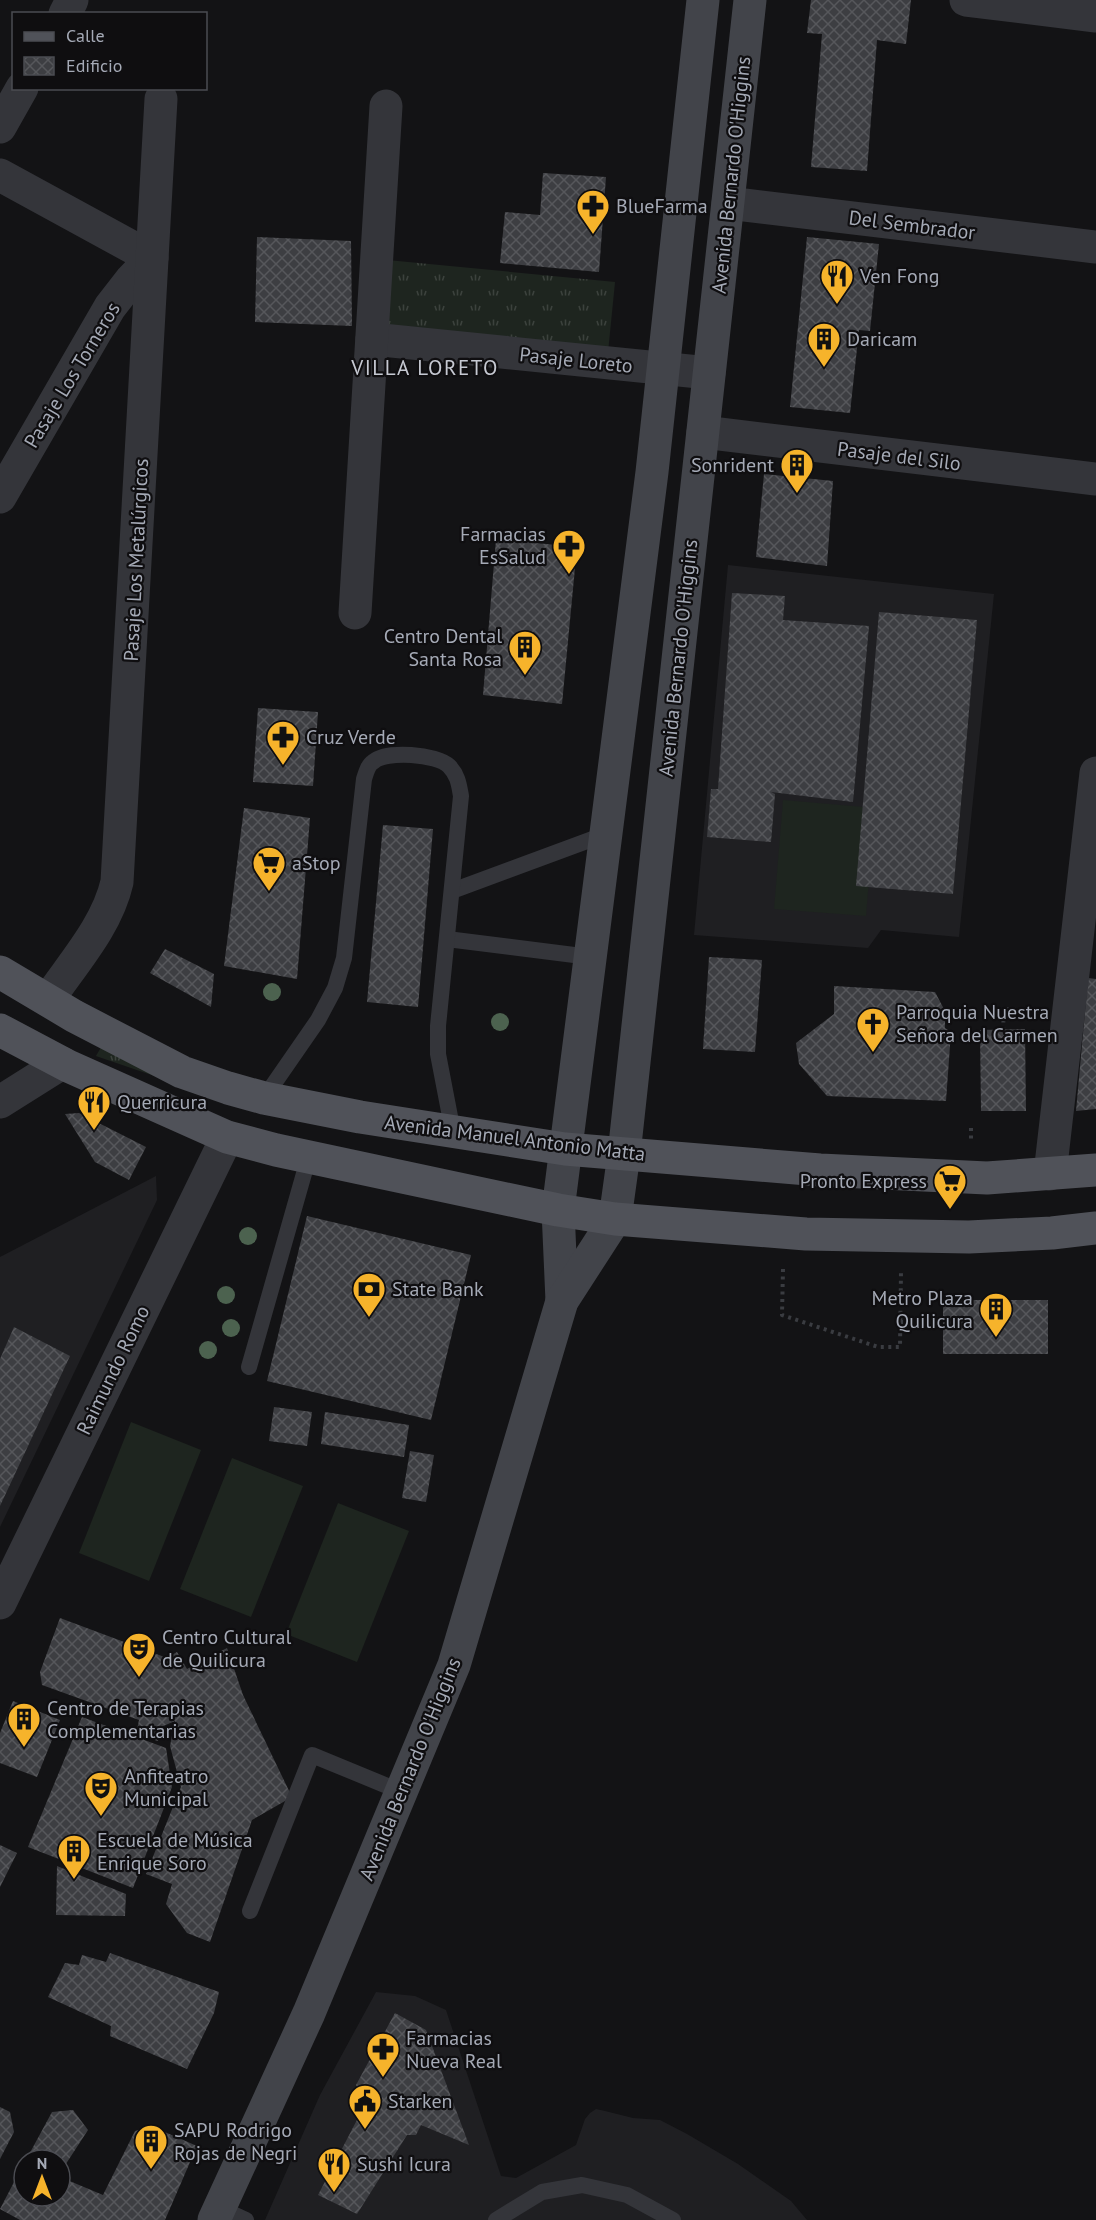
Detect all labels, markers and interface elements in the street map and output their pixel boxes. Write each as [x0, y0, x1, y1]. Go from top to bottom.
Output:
legend [12, 12, 207, 90]
text: Calle [66, 24, 105, 47]
text: Edificio [66, 54, 122, 77]
street label: Avenida Bernardo O'Higgins [706, 55, 756, 295]
pharmacy icon: BlueFarma [575, 188, 611, 235]
place label: BlueFarma [616, 193, 708, 219]
street label: Del Sembrador [847, 204, 977, 246]
restaurant icon: Ven Fong [819, 258, 855, 305]
place label: Ven Fong [859, 263, 939, 289]
street label: Pasaje Los Torneros [18, 297, 126, 453]
building icon: Daricam [806, 321, 842, 368]
place label: Daricam [847, 326, 917, 352]
street label: Pasaje Loreto [518, 341, 634, 379]
district label: VILLA LORETO [350, 354, 499, 381]
street label: Pasaje del Silo [836, 436, 962, 476]
building icon: Sonrident [779, 447, 815, 494]
place label: Sonrident [691, 452, 774, 478]
street label: Pasaje Los Metalúrgicos [118, 458, 154, 662]
place label: Farmacias EsSalud [460, 521, 546, 570]
pharmacy icon: Farmacias EsSalud [551, 528, 587, 575]
street label: Avenida Bernardo O'Higgins [653, 538, 703, 778]
place label: Centro Dental Santa Rosa [384, 623, 502, 672]
building icon: Centro Dental Santa Rosa [507, 629, 543, 676]
pharmacy icon: Cruz Verde [265, 719, 301, 766]
place label: Cruz Verde [306, 724, 396, 750]
supermarket icon: aStop [251, 845, 287, 892]
place label: aStop [292, 850, 341, 876]
place label: Parroquia Nuestra Señora del Carmen [896, 999, 1058, 1048]
church icon: Parroquia Nuestra Señora del Carmen [855, 1006, 891, 1053]
restaurant icon: Querricura [76, 1084, 112, 1131]
place label: Querricura [117, 1089, 207, 1115]
street label: Avenida Manuel Antonio Matta [383, 1109, 647, 1167]
supermarket icon: Pronto Express [932, 1163, 968, 1210]
place label: Pronto Express [800, 1168, 927, 1194]
bank icon: State Bank [351, 1271, 387, 1318]
place label: State Bank [392, 1276, 484, 1302]
place label: Metro Plaza Quilicura [872, 1285, 973, 1334]
building icon: Metro Plaza Quilicura [978, 1291, 1014, 1338]
street label: Raimundo Romo [71, 1301, 155, 1439]
place label: Centro Cultural de Quilicura [162, 1624, 291, 1673]
theatre icon: Centro Cultural de Quilicura [121, 1631, 157, 1678]
street label: Avenida Bernardo O'Higgins [353, 1654, 467, 1884]
place label: Centro de Terapias Complementarias [47, 1695, 204, 1744]
building icon: Centro de Terapias Complementarias [6, 1701, 42, 1748]
place label: Anfiteatro Municipal [124, 1763, 208, 1812]
theatre icon: Anfiteatro Municipal [83, 1770, 119, 1817]
place label: Escuela de Música Enrique Soro [97, 1827, 253, 1876]
building icon: Escuela de Música Enrique Soro [56, 1833, 92, 1880]
place label: Farmacias Nueva Real [406, 2025, 502, 2074]
pharmacy icon: Farmacias Nueva Real [365, 2031, 401, 2078]
public building icon: Starken [347, 2083, 383, 2130]
place label: Starken [388, 2088, 453, 2114]
place label: SAPU Rodrigo Rojas de Negri [174, 2117, 297, 2166]
building icon: SAPU Rodrigo Rojas de Negri [133, 2123, 169, 2170]
restaurant icon: Sushi Icura [316, 2146, 352, 2193]
north arrow [12, 2148, 72, 2208]
place label: Sushi Icura [357, 2151, 451, 2177]
text: N [37, 2153, 47, 2173]

